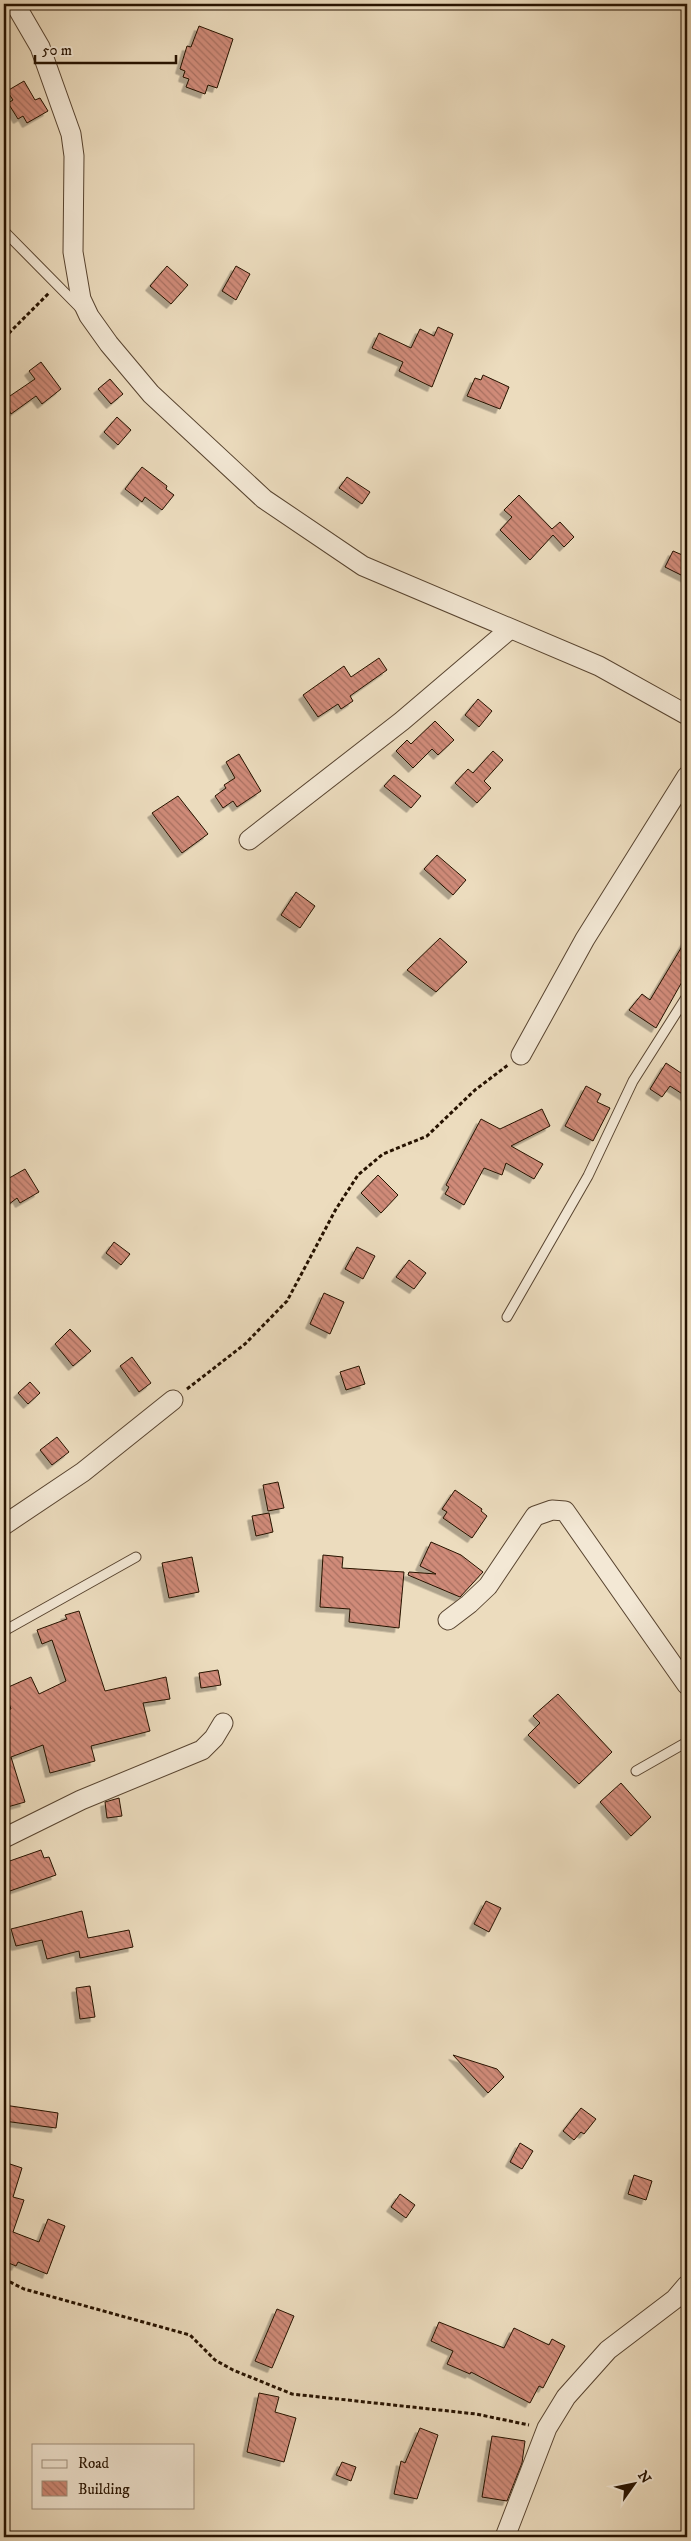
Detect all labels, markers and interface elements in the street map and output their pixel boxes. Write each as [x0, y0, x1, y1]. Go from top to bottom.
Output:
scale bar [35, 32, 176, 64]
text: 50 m [42, 41, 72, 60]
legend [32, 2444, 195, 2508]
text: Road [78, 2454, 110, 2473]
north arrow [608, 2458, 658, 2508]
text: N [633, 2468, 655, 2488]
text: Building [78, 2480, 130, 2499]

